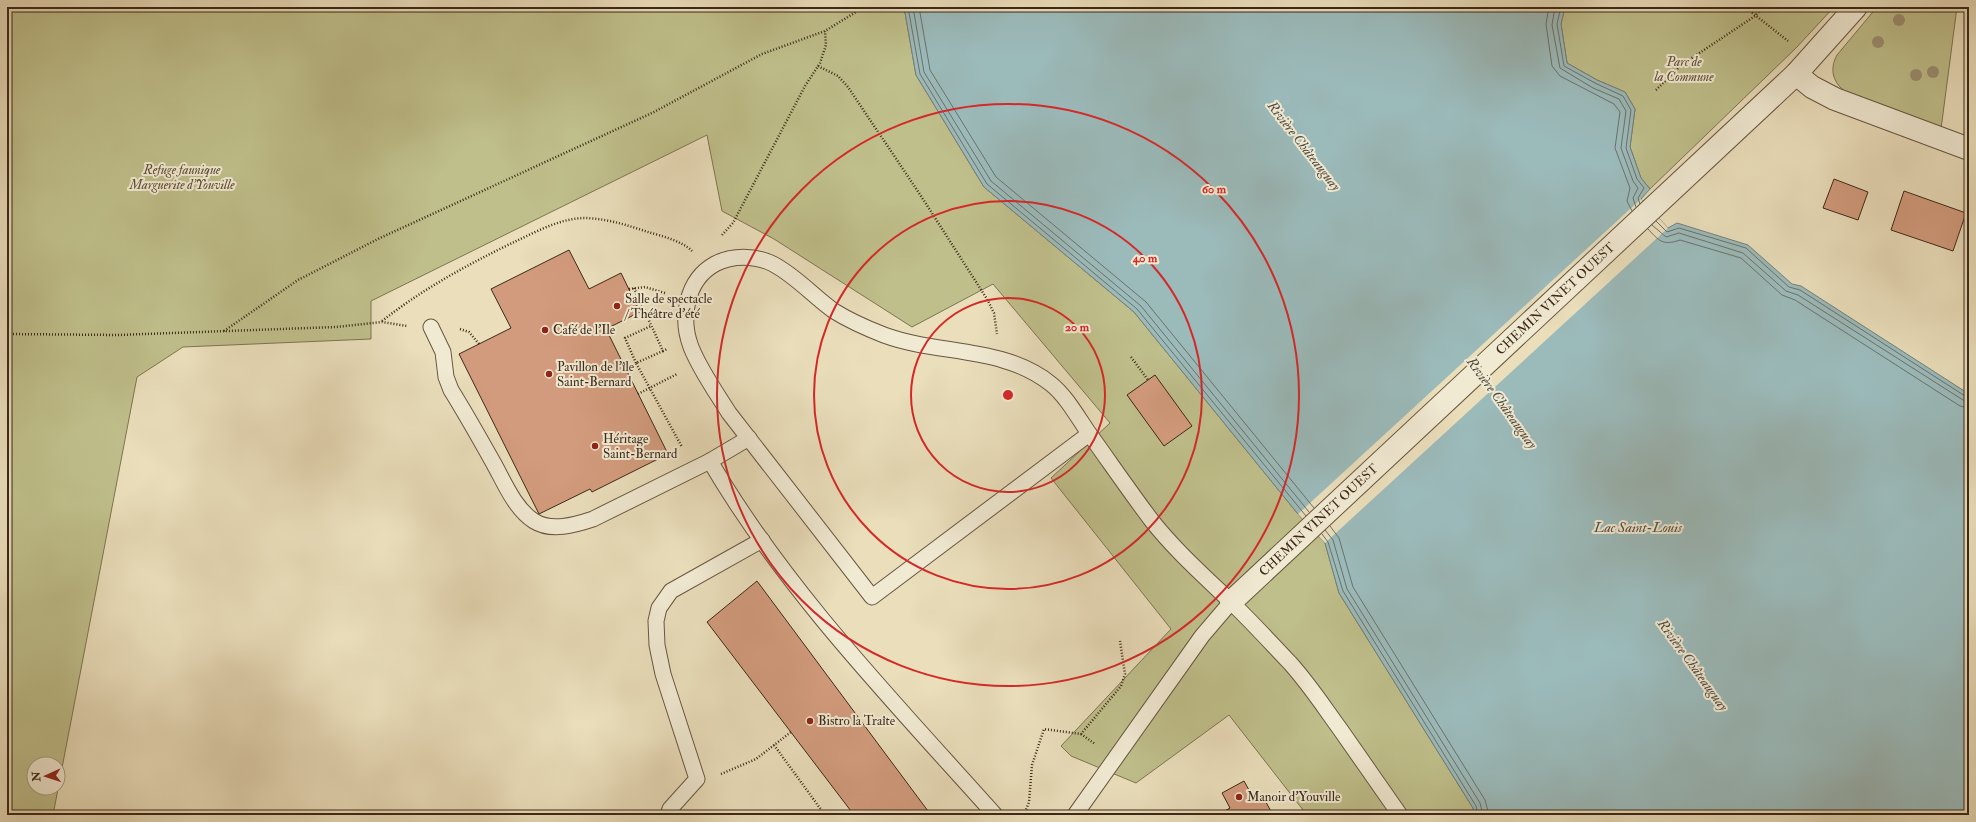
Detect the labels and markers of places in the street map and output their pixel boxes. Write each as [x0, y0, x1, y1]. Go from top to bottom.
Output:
place label: Salle de spectacle / Théâtre d'été [624, 291, 713, 322]
marker: Salle de spectacle / Théâtre d'été [612, 301, 622, 311]
place label: Café de l'Ile [553, 322, 616, 338]
marker: Café de l'Ile [540, 325, 550, 335]
place label: Pavillon de l’île Saint-Bernard [557, 359, 635, 390]
marker: Pavillon de l’île Saint-Bernard [544, 369, 554, 379]
centre of rings [1001, 388, 1015, 402]
place label: Héritage Saint-Bernard [603, 431, 678, 462]
marker: Héritage Saint-Bernard [590, 441, 600, 451]
place label: Bistro la Traîte [818, 713, 896, 729]
marker: Bistro la Traîte [805, 716, 815, 726]
place label: Manoir d'Youville [1247, 789, 1341, 805]
marker: Manoir d'Youville [1234, 792, 1244, 802]

